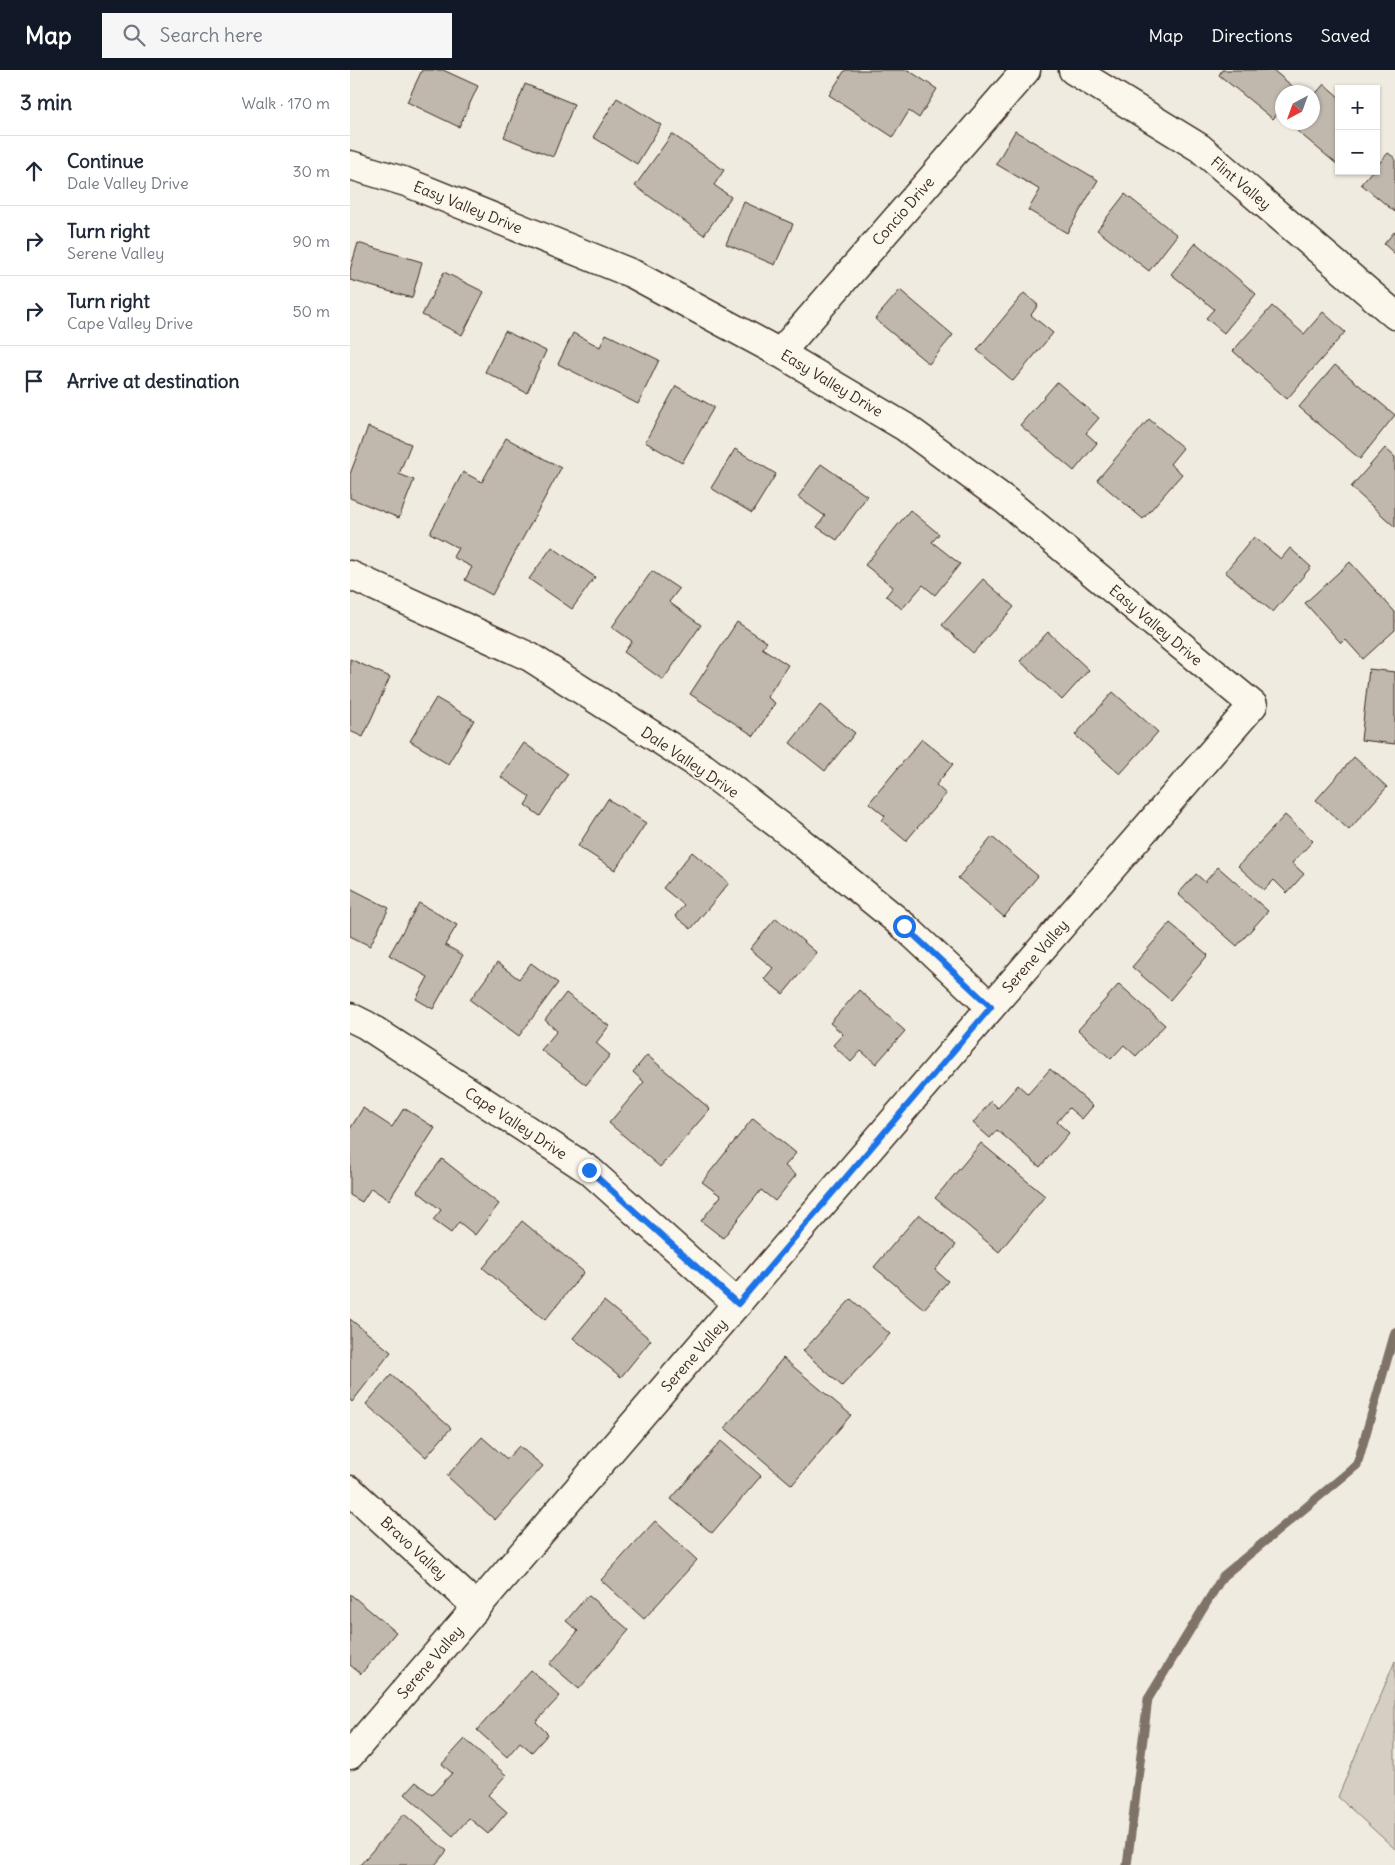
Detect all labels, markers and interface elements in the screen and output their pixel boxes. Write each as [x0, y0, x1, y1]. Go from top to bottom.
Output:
search box [102, 13, 452, 58]
text: Map [25, 20, 72, 50]
icon: search [120, 21, 148, 49]
text: Search here [160, 23, 263, 47]
text: Map [1148, 24, 1183, 47]
text: Directions [1211, 24, 1293, 47]
text: Saved [1321, 24, 1370, 47]
north arrow [1275, 85, 1320, 130]
map controls [1335, 85, 1380, 175]
button: + [1335, 85, 1380, 130]
text: 3 min [20, 89, 72, 116]
text: Walk · 170 m [241, 93, 330, 113]
button: − [1335, 130, 1380, 175]
text: Continue [67, 149, 144, 173]
street label: Flint Valley [1207, 152, 1275, 214]
icon: ahead [20, 157, 48, 185]
text: 30 m [293, 161, 330, 181]
text: Dale Valley Drive [67, 173, 189, 193]
street label: Concio Drive [868, 173, 938, 249]
street label: Easy Valley Drive [411, 177, 525, 237]
text: Turn right [67, 219, 150, 243]
icon: right [20, 227, 48, 255]
text: 90 m [292, 231, 330, 251]
text: Serene Valley [67, 243, 164, 263]
text: Turn right [67, 289, 150, 313]
icon: right [20, 297, 48, 325]
text: 50 m [292, 301, 330, 321]
text: Cape Valley Drive [67, 313, 193, 333]
street label: Easy Valley Drive [777, 345, 887, 421]
icon: arrive [20, 367, 48, 395]
text: Arrive at destination [67, 369, 240, 393]
street label: Easy Valley Drive [1106, 581, 1206, 669]
street label: Dale Valley Drive [637, 722, 743, 802]
route start [893, 915, 916, 938]
street label: Serene Valley [998, 915, 1072, 997]
street label: Cape Valley Drive [461, 1083, 571, 1163]
route end [578, 1159, 601, 1182]
street label: Serene Valley [657, 1314, 731, 1396]
street label: Bravo Valley [377, 1512, 451, 1584]
street label: Serene Valley [393, 1621, 467, 1703]

